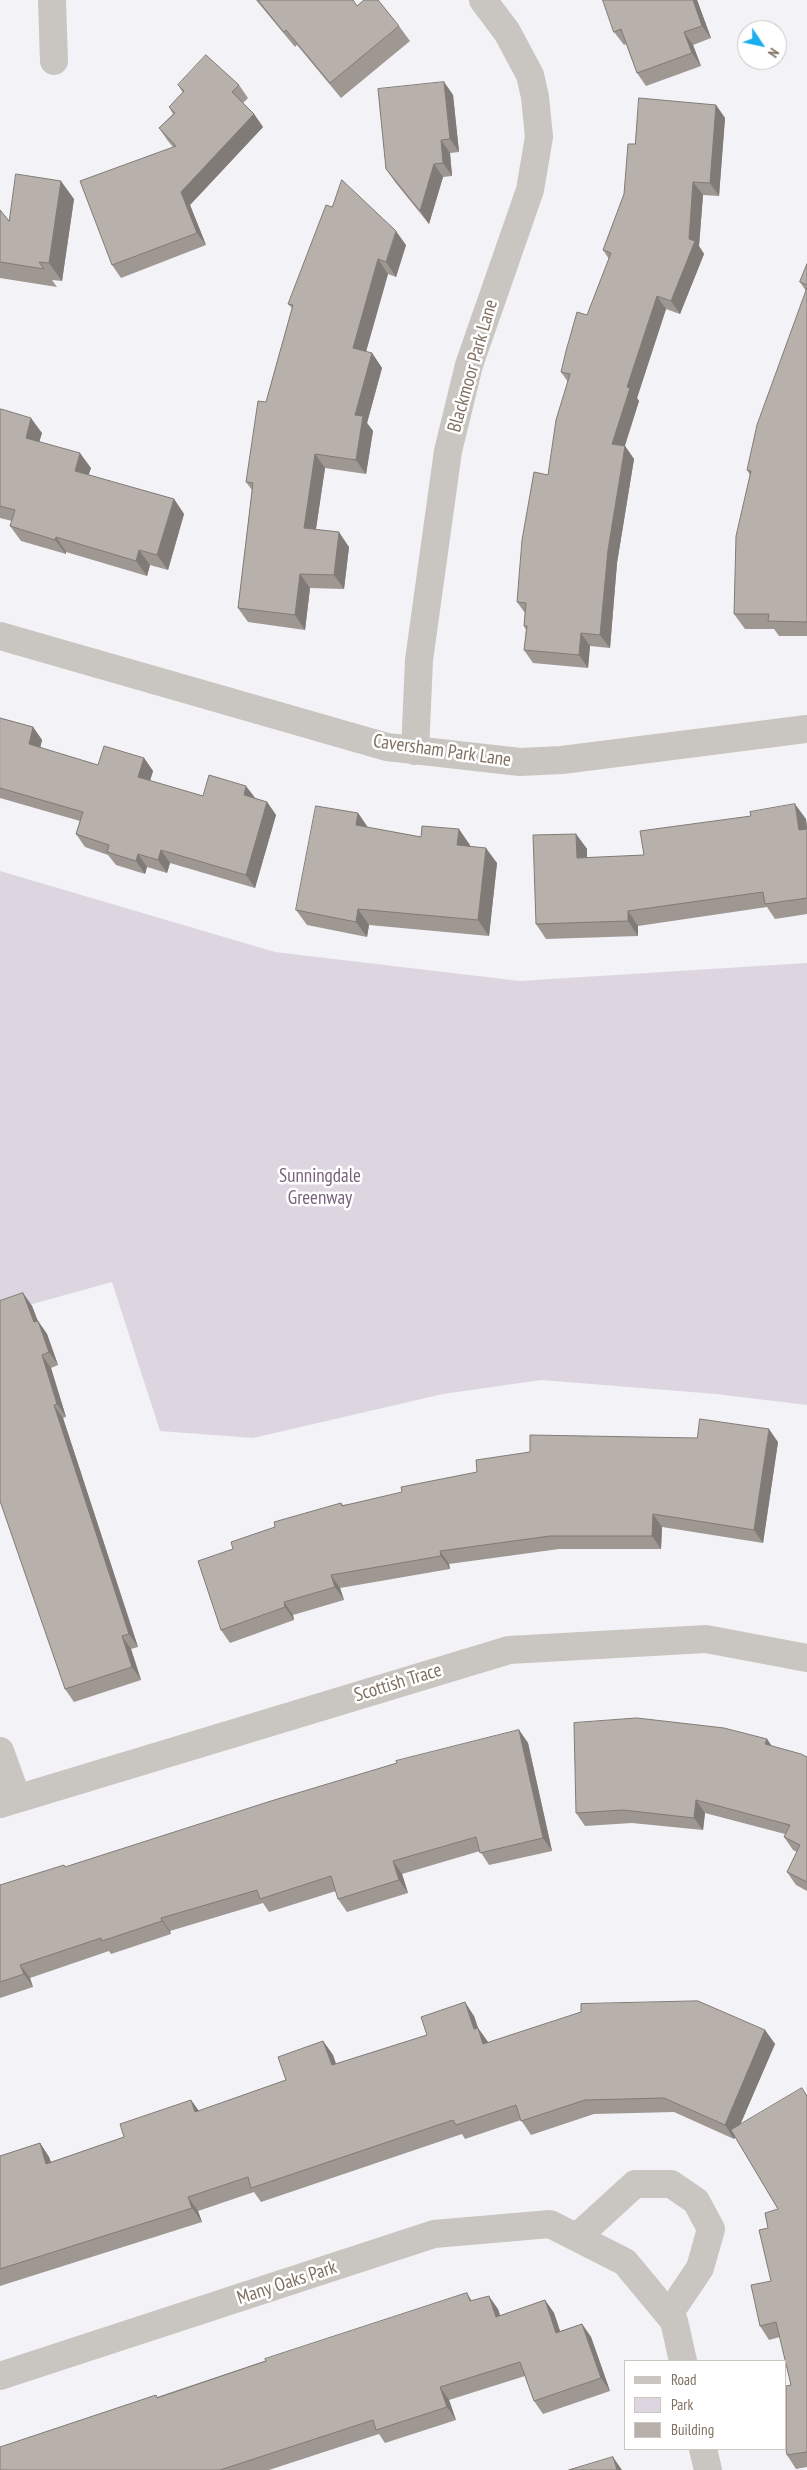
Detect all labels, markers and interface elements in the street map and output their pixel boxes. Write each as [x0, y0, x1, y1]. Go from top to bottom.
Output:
north arrow [737, 20, 787, 70]
text: N [764, 45, 783, 61]
street label: Blackmoor Park Lane [443, 297, 503, 435]
street label: Caversham Park Lane [372, 730, 512, 772]
park label: Sunningdale Greenway [279, 1166, 361, 1210]
street label: Scottish Trace [352, 1659, 444, 1707]
street label: Many Oaks Park [234, 2256, 340, 2310]
legend [624, 2360, 787, 2450]
text: Road [671, 2370, 697, 2389]
text: Park [671, 2395, 693, 2414]
text: Building [671, 2420, 714, 2439]

